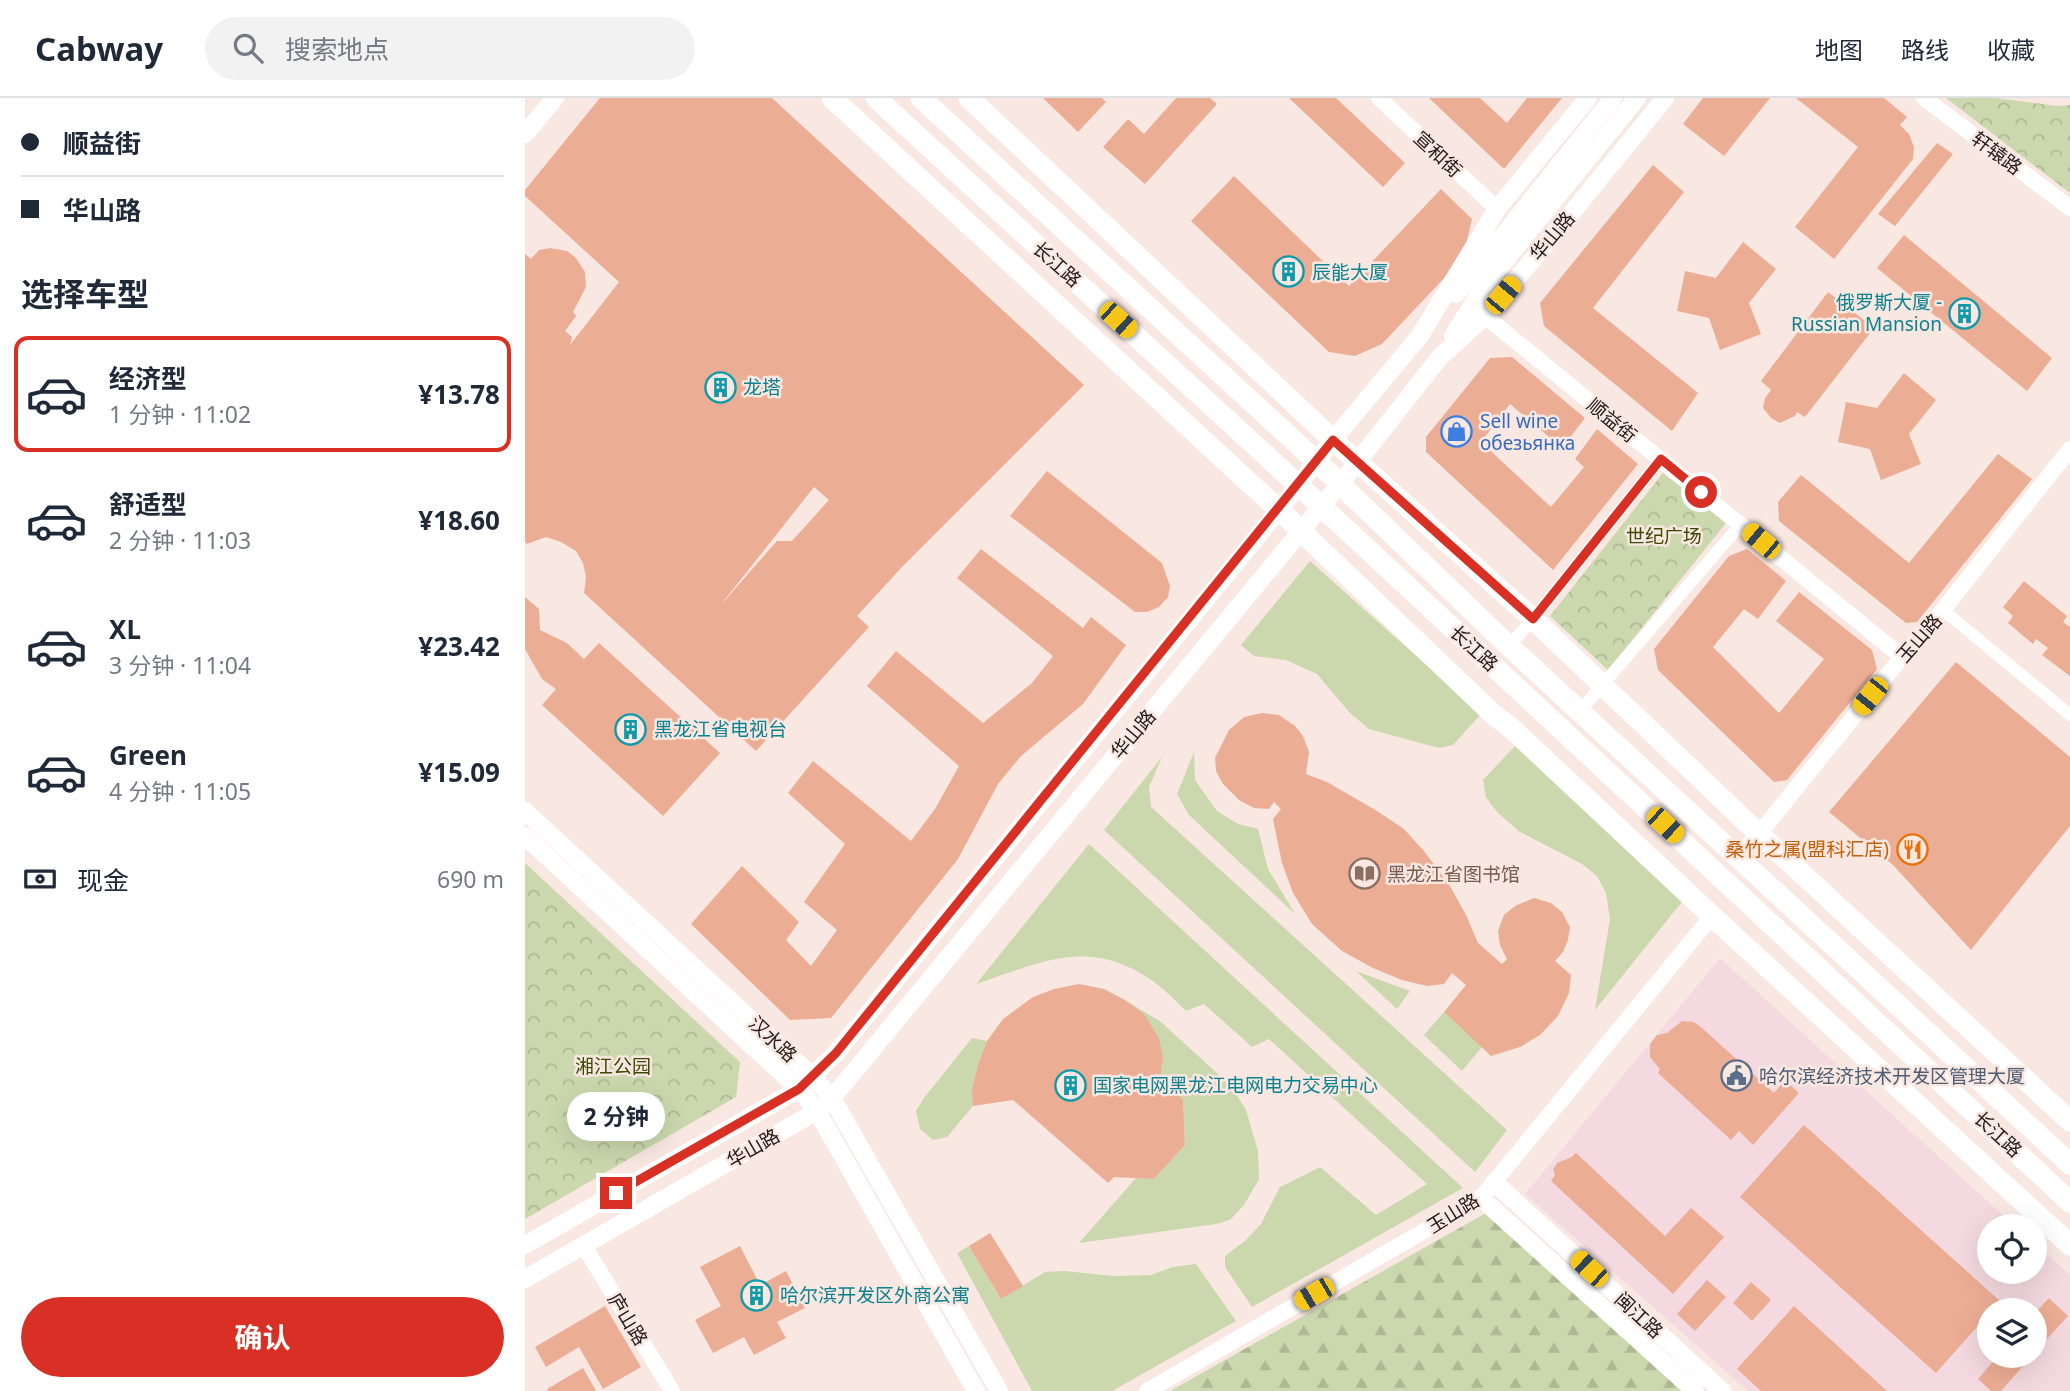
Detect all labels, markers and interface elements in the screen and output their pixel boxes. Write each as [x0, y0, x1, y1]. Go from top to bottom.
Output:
search box [205, 17, 695, 80]
text: Cabway [35, 26, 163, 71]
icon: search [229, 29, 267, 67]
text: 搜索地点 [285, 31, 389, 67]
text: 地图 [1815, 33, 1863, 66]
text: 路线 [1901, 33, 1949, 66]
text: 收藏 [1987, 33, 2035, 66]
text: 顺益街 [63, 125, 141, 161]
street label: 宣和街 [1408, 125, 1468, 183]
street label: 轩辕路 [1966, 125, 2028, 181]
text: 华山路 [63, 192, 141, 228]
street label: 华山路 [1524, 206, 1580, 266]
street label: 长江路 [1027, 235, 1087, 293]
building icon: 辰能大厦 [1272, 255, 1306, 289]
place label: 辰能大厦 [1312, 259, 1388, 285]
text: 选择车型 [21, 272, 149, 315]
car [1482, 272, 1525, 318]
place label: 俄罗斯大厦 - Russian Mansion [1791, 289, 1942, 337]
building icon: 俄罗斯大厦 - Russian Mansion [1948, 296, 1982, 330]
car [1096, 298, 1141, 342]
text: 经济型 [109, 360, 187, 396]
icon: car [25, 363, 88, 426]
building icon: 龙塔 [703, 370, 737, 404]
place label: 龙塔 [743, 374, 781, 400]
text: ¥13.78 [418, 376, 500, 412]
street label: 顺益街 [1582, 392, 1642, 448]
text: 1 分钟 · 11:02 [109, 398, 251, 430]
place label: Sell wine обезьянка [1480, 408, 1575, 456]
shop icon: Sell wine обезьянка [1440, 415, 1474, 449]
route start [1685, 476, 1717, 508]
text: 舒适型 [109, 486, 187, 522]
icon: car [25, 489, 88, 552]
text: ¥18.60 [418, 502, 500, 538]
car [1739, 519, 1784, 563]
park label: 世纪广场 [1626, 523, 1702, 549]
text: 2 分钟 · 11:03 [109, 524, 251, 556]
street label: 玉山路 [1890, 608, 1948, 668]
text: XL [109, 611, 141, 647]
icon: car [25, 615, 88, 678]
street label: 长江路 [1444, 619, 1504, 677]
text: ¥23.42 [418, 628, 500, 664]
text: 3 分钟 · 11:04 [109, 649, 251, 681]
car [1849, 673, 1892, 719]
street label: 华山路 [1105, 704, 1161, 764]
building icon: 黑龙江省电视台 [614, 712, 648, 746]
place label: 黑龙江省电视台 [654, 716, 787, 742]
text: Green [109, 737, 187, 773]
icon: car [25, 741, 88, 804]
text: ¥15.09 [418, 754, 500, 790]
text: 4 分钟 · 11:05 [109, 775, 251, 807]
car [1643, 803, 1688, 847]
restaurant icon: 桑竹之属(盟科汇店) [1895, 832, 1929, 866]
place label: 桑竹之属(盟科汇店) [1726, 836, 1889, 862]
library icon: 黑龙江省图书馆 [1347, 857, 1381, 891]
icon: cash [21, 860, 59, 898]
place label: 黑龙江省图书馆 [1387, 861, 1520, 887]
text: 现金 [77, 862, 129, 898]
text: 690 m [437, 863, 504, 895]
street label: 汉水路 [743, 1010, 803, 1068]
park label: 湘江公园 [575, 1053, 651, 1079]
public building icon: 哈尔滨经济技术开发区管理大厦 [1719, 1059, 1753, 1093]
place label: 哈尔滨经济技术开发区管理大厦 [1759, 1063, 2025, 1089]
building icon: 国家电网黑龙江电网电力交易中心 [1053, 1068, 1087, 1102]
place label: 国家电网黑龙江电网电力交易中心 [1093, 1072, 1378, 1098]
callout: 2 分钟 [567, 1091, 665, 1140]
text: 2 分钟 [583, 1100, 649, 1132]
street label: 长江路 [1968, 1105, 2028, 1163]
street label: 华山路 [722, 1122, 784, 1174]
route end [600, 1177, 632, 1209]
street label: 玉山路 [1422, 1187, 1484, 1239]
map controls [1977, 1214, 2047, 1368]
button: locate [1977, 1214, 2047, 1284]
car [1567, 1247, 1612, 1291]
car [1291, 1274, 1338, 1314]
building icon: 哈尔滨开发区外商公寓 [740, 1278, 774, 1312]
place label: 哈尔滨开发区外商公寓 [780, 1282, 970, 1308]
street label: 闽江路 [1609, 1286, 1669, 1344]
street label: 庐山路 [602, 1288, 654, 1350]
button: 确认 [21, 1297, 504, 1377]
button: layers [1977, 1298, 2047, 1368]

